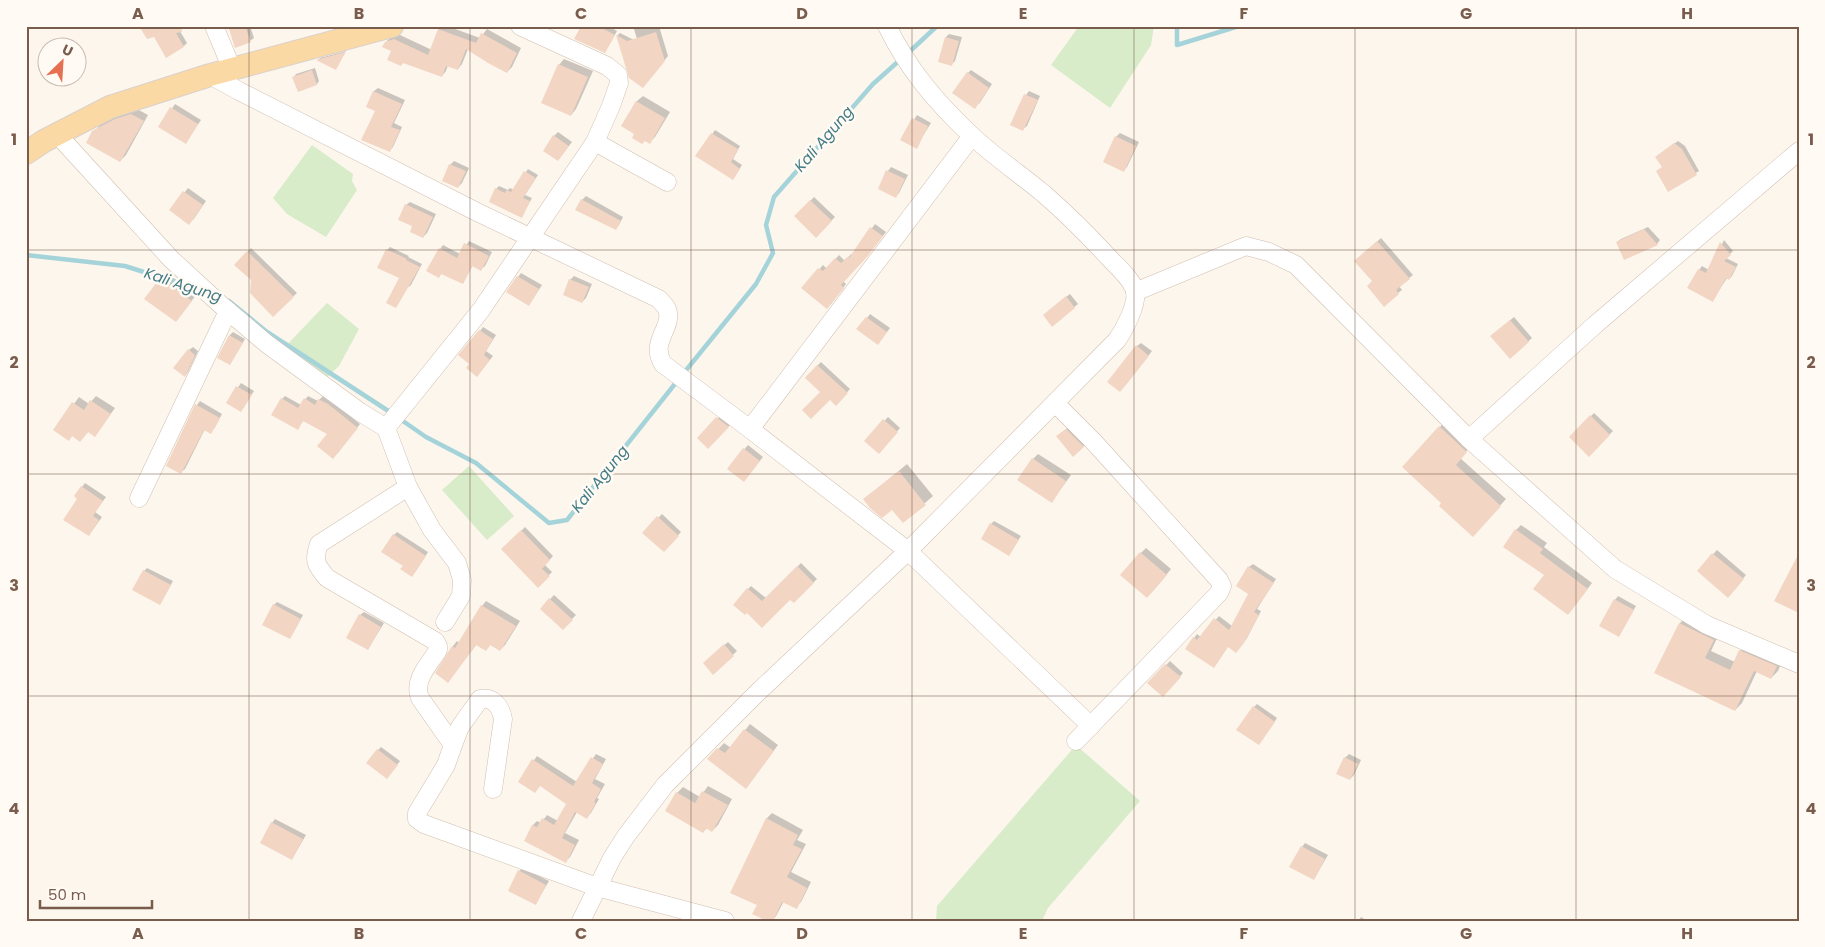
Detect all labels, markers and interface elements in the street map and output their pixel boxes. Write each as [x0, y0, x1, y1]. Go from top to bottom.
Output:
text: A [132, 2, 144, 25]
text: B [354, 2, 364, 25]
text: C [575, 2, 587, 25]
text: D [796, 2, 808, 25]
text: E [1019, 2, 1027, 25]
text: F [1240, 2, 1249, 25]
text: G [1460, 2, 1472, 25]
text: H [1681, 2, 1693, 25]
north arrow [38, 38, 88, 88]
text: U [59, 39, 76, 61]
water label: Kali Agung [789, 101, 858, 176]
text: 1 [11, 128, 17, 151]
text: 1 [1808, 128, 1814, 151]
water label: Kali Agung [142, 262, 225, 307]
text: 2 [9, 351, 19, 374]
text: 2 [1806, 351, 1816, 374]
water label: Kali Agung [566, 441, 633, 517]
text: 3 [9, 574, 19, 597]
text: 3 [1806, 574, 1816, 597]
text: 4 [9, 797, 20, 820]
text: 4 [1806, 797, 1817, 820]
scale bar [40, 877, 152, 909]
text: 50 m [48, 884, 86, 905]
text: A [132, 922, 144, 945]
text: B [354, 922, 364, 945]
text: C [575, 922, 587, 945]
text: D [796, 922, 808, 945]
text: E [1019, 922, 1027, 945]
text: F [1240, 922, 1249, 945]
text: G [1460, 922, 1472, 945]
text: H [1681, 922, 1693, 945]

